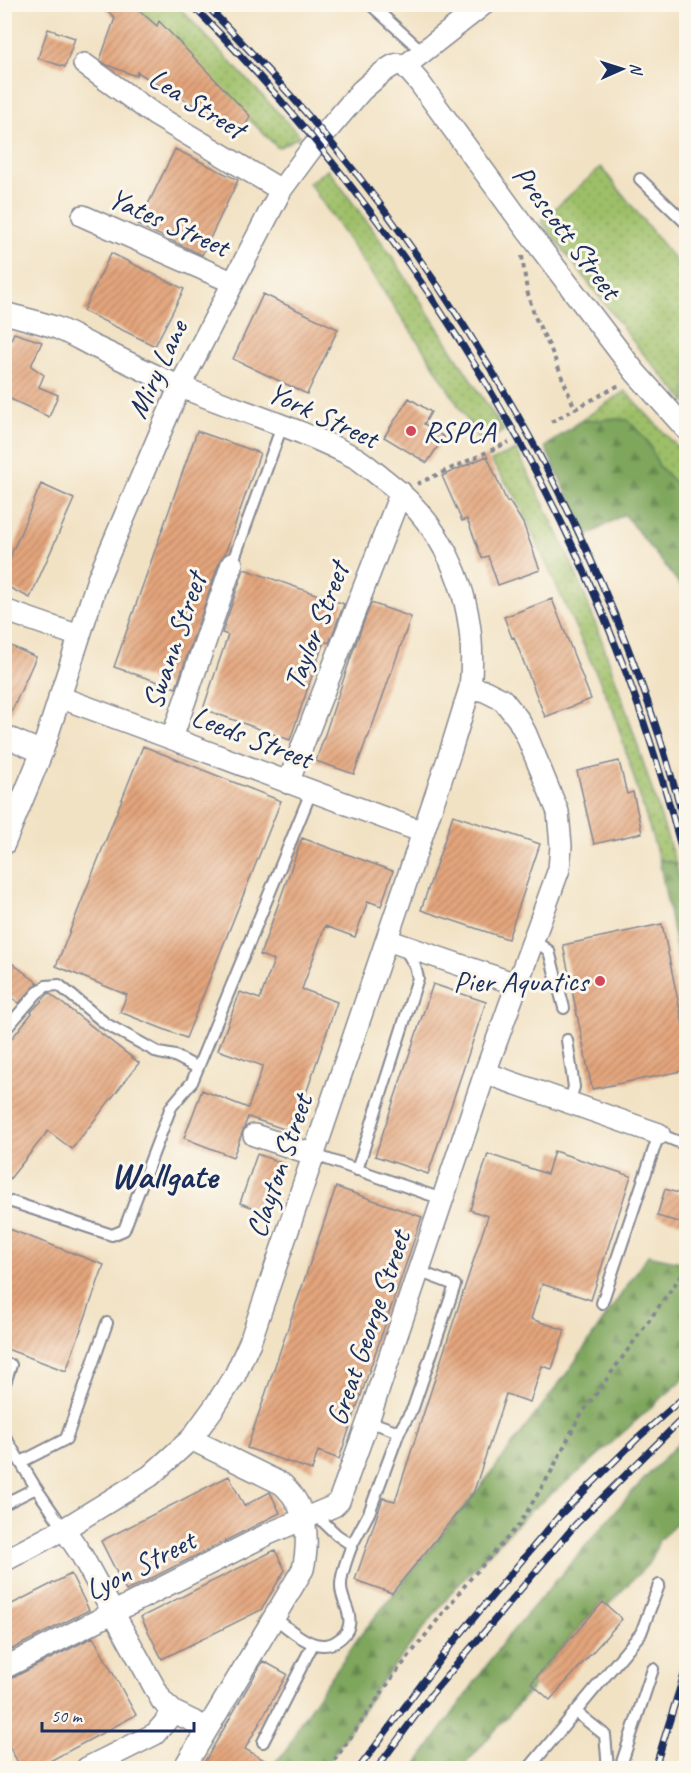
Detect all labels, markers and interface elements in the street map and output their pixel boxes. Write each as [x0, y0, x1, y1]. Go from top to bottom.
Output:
north arrow [592, 39, 652, 99]
street label: Lea Street [142, 59, 256, 150]
text: N [626, 63, 646, 77]
street label: Prescott Street [504, 157, 632, 309]
street label: Yates Street [103, 179, 238, 267]
street label: Miry Lane [118, 312, 197, 424]
street label: York Street [262, 373, 387, 458]
place label: RSPCA [423, 412, 497, 450]
marker: RSPCA [404, 424, 418, 438]
street label: Taylor Street [274, 553, 359, 695]
street label: Swann Street [133, 564, 216, 714]
street label: Leeds Street [186, 697, 321, 778]
place label: Pier Aquatics [453, 962, 591, 1000]
marker: Pier Aquatics [593, 974, 607, 988]
street label: Clayton Street [237, 1087, 322, 1243]
district label: Wallgate [111, 1153, 220, 1199]
street label: Great George Street [317, 1223, 420, 1430]
street label: Lyon Street [79, 1520, 204, 1609]
scale bar [42, 1695, 194, 1733]
text: 50 m [51, 1705, 84, 1727]

